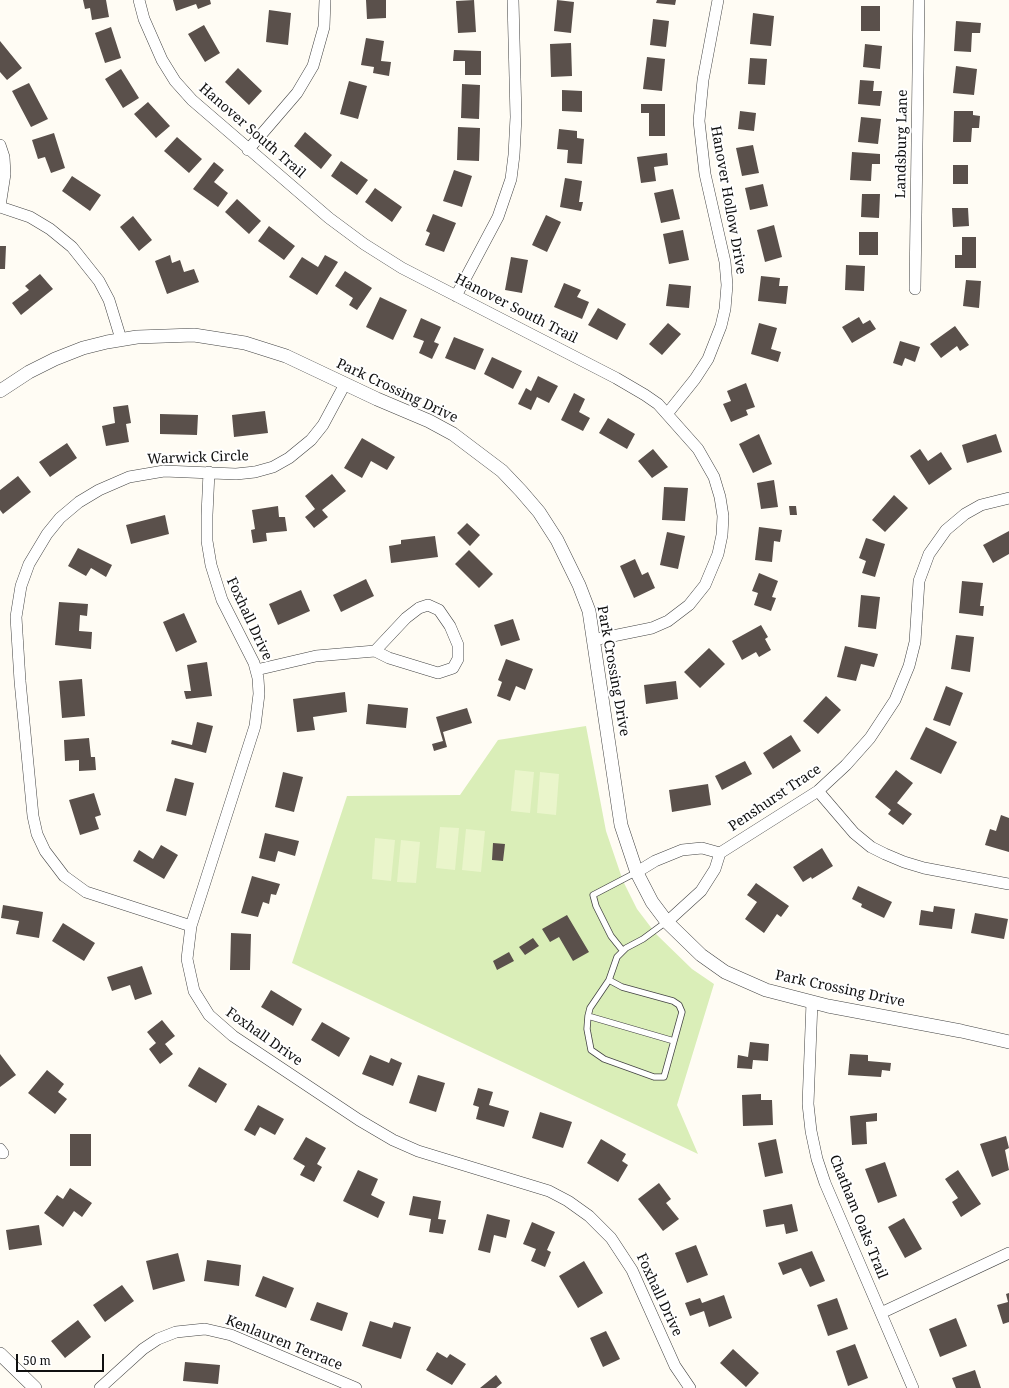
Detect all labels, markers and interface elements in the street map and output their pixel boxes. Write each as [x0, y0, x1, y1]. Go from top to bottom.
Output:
street label: Hanover South Trail [195, 80, 309, 182]
street label: Landsburg Lane [893, 89, 911, 199]
street label: Hanover Hollow Drive [707, 124, 749, 276]
street label: Hanover South Trail [452, 271, 580, 347]
street label: Park Crossing Drive [334, 355, 460, 427]
street label: Warwick Circle [147, 448, 249, 468]
street label: Foxhall Drive [222, 575, 276, 663]
street label: Park Crossing Drive [593, 604, 633, 738]
street label: Penshurst Trace [726, 761, 824, 835]
street label: Park Crossing Drive [774, 967, 906, 1011]
street label: Foxhall Drive [222, 1004, 306, 1070]
street label: Chatham Oaks Trail [825, 1153, 891, 1281]
street label: Foxhall Drive [632, 1251, 686, 1339]
street label: Kenlauren Terrace [223, 1312, 345, 1374]
scale bar [18, 1346, 106, 1372]
text: 50 m [23, 1352, 51, 1369]

